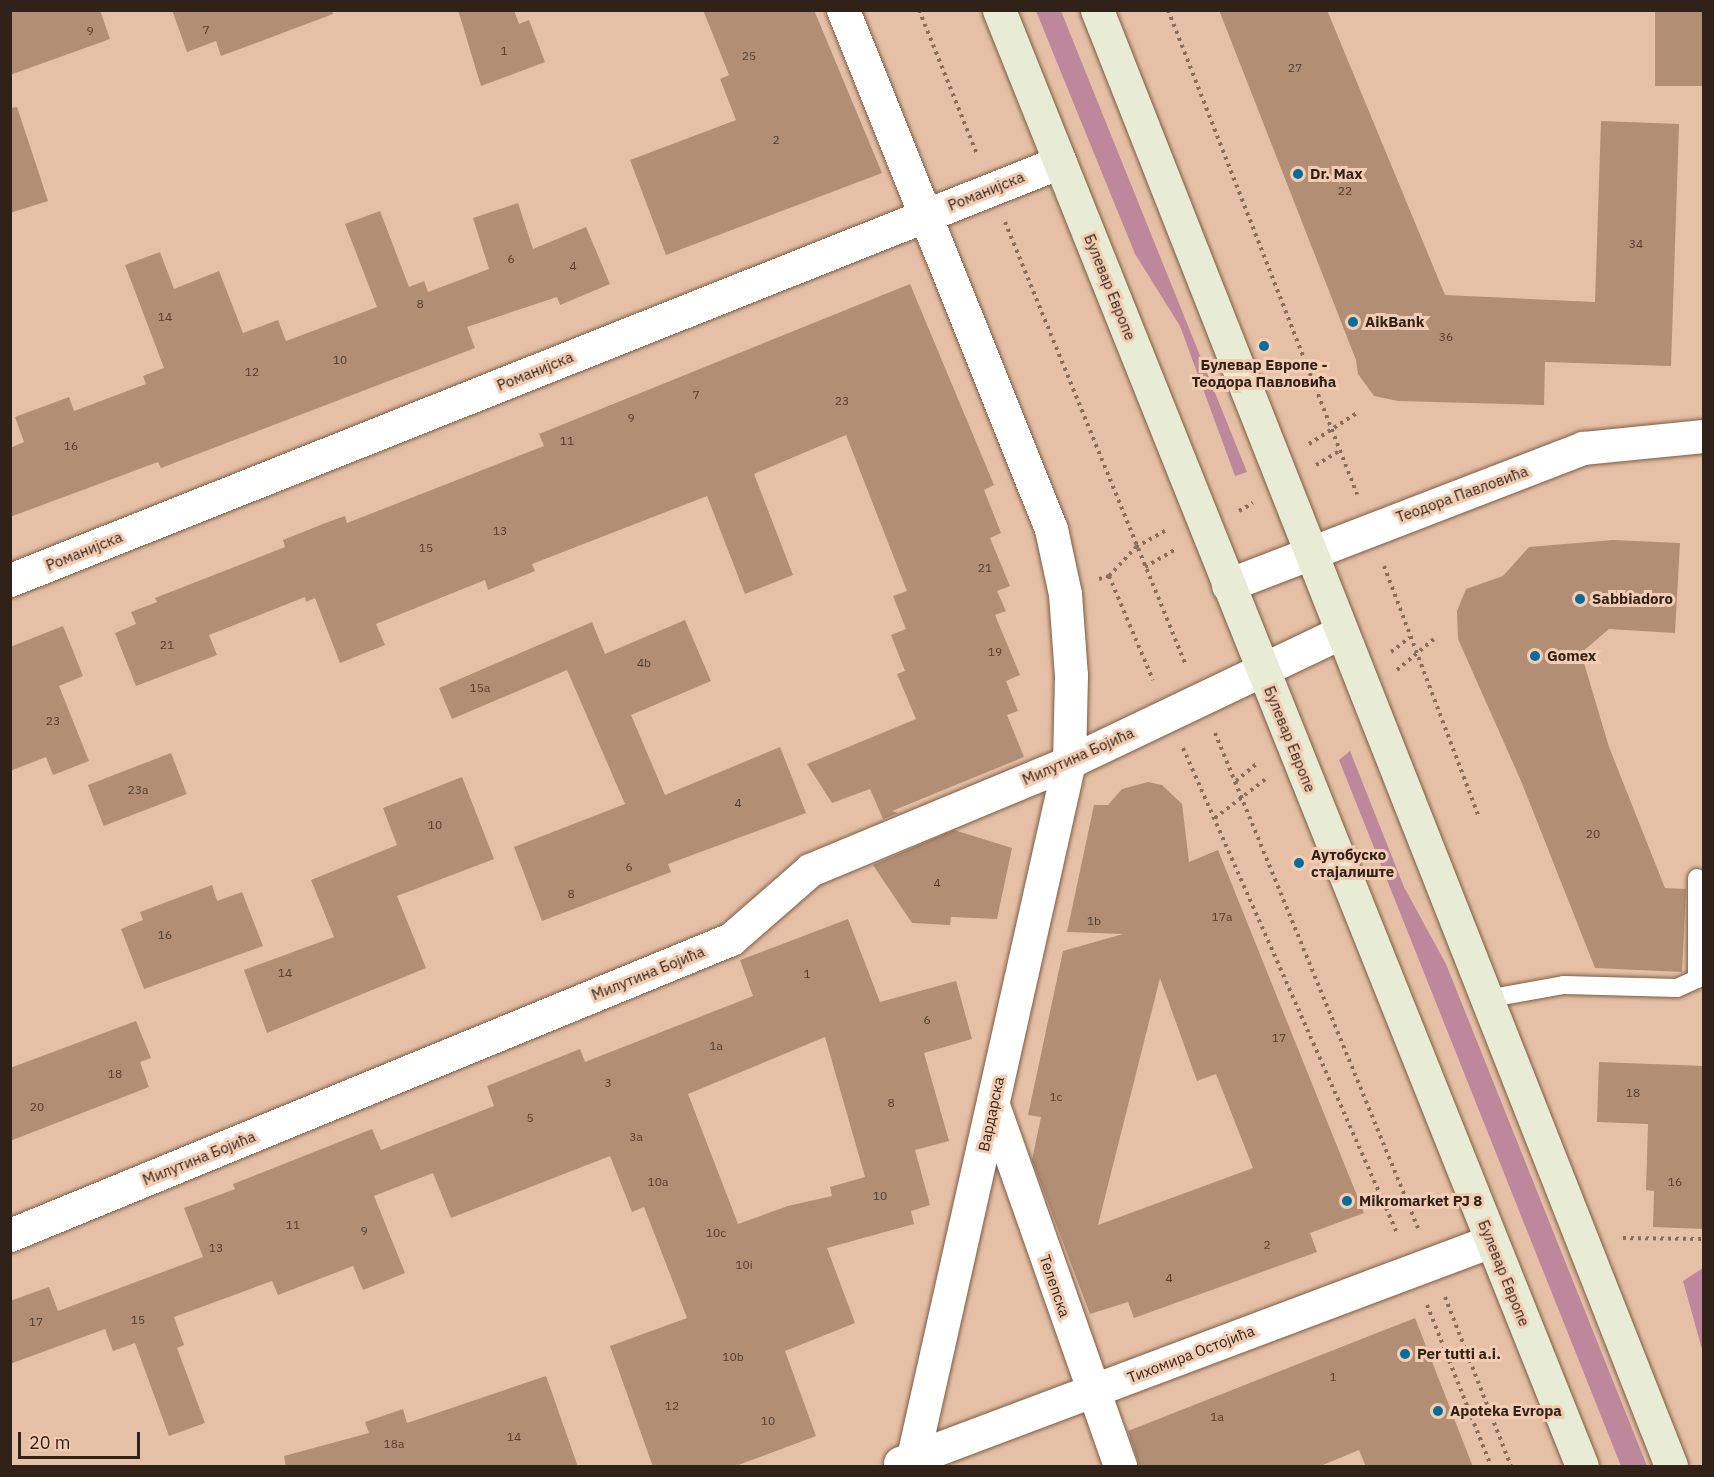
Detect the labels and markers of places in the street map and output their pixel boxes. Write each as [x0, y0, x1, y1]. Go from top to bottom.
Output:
place label: Dr. Max [1310, 165, 1363, 183]
marker: Dr. Max [1291, 167, 1305, 181]
place label: AikBank [1365, 313, 1424, 331]
marker: AikBank [1346, 315, 1360, 329]
marker: Булевар Европе - Теодора Павловића [1257, 339, 1271, 353]
place label: Булевар Европе - Теодора Павловића [1192, 355, 1336, 390]
place label: Sabbiadoro [1592, 590, 1673, 608]
marker: Sabbiadoro [1573, 592, 1587, 606]
place label: Gomex [1547, 647, 1596, 665]
marker: Gomex [1528, 649, 1542, 663]
place label: Аутобуско стајалиште [1311, 845, 1394, 880]
marker: Аутобуско стајалиште [1292, 856, 1306, 870]
place label: Mikromarket PJ 8 [1359, 1192, 1482, 1210]
marker: Mikromarket PJ 8 [1340, 1194, 1354, 1208]
place label: Per tutti a.i. [1417, 1345, 1501, 1363]
marker: Per tutti a.i. [1398, 1347, 1412, 1361]
place label: Apoteka Evropa [1450, 1402, 1562, 1420]
marker: Apoteka Evropa [1431, 1404, 1445, 1418]

